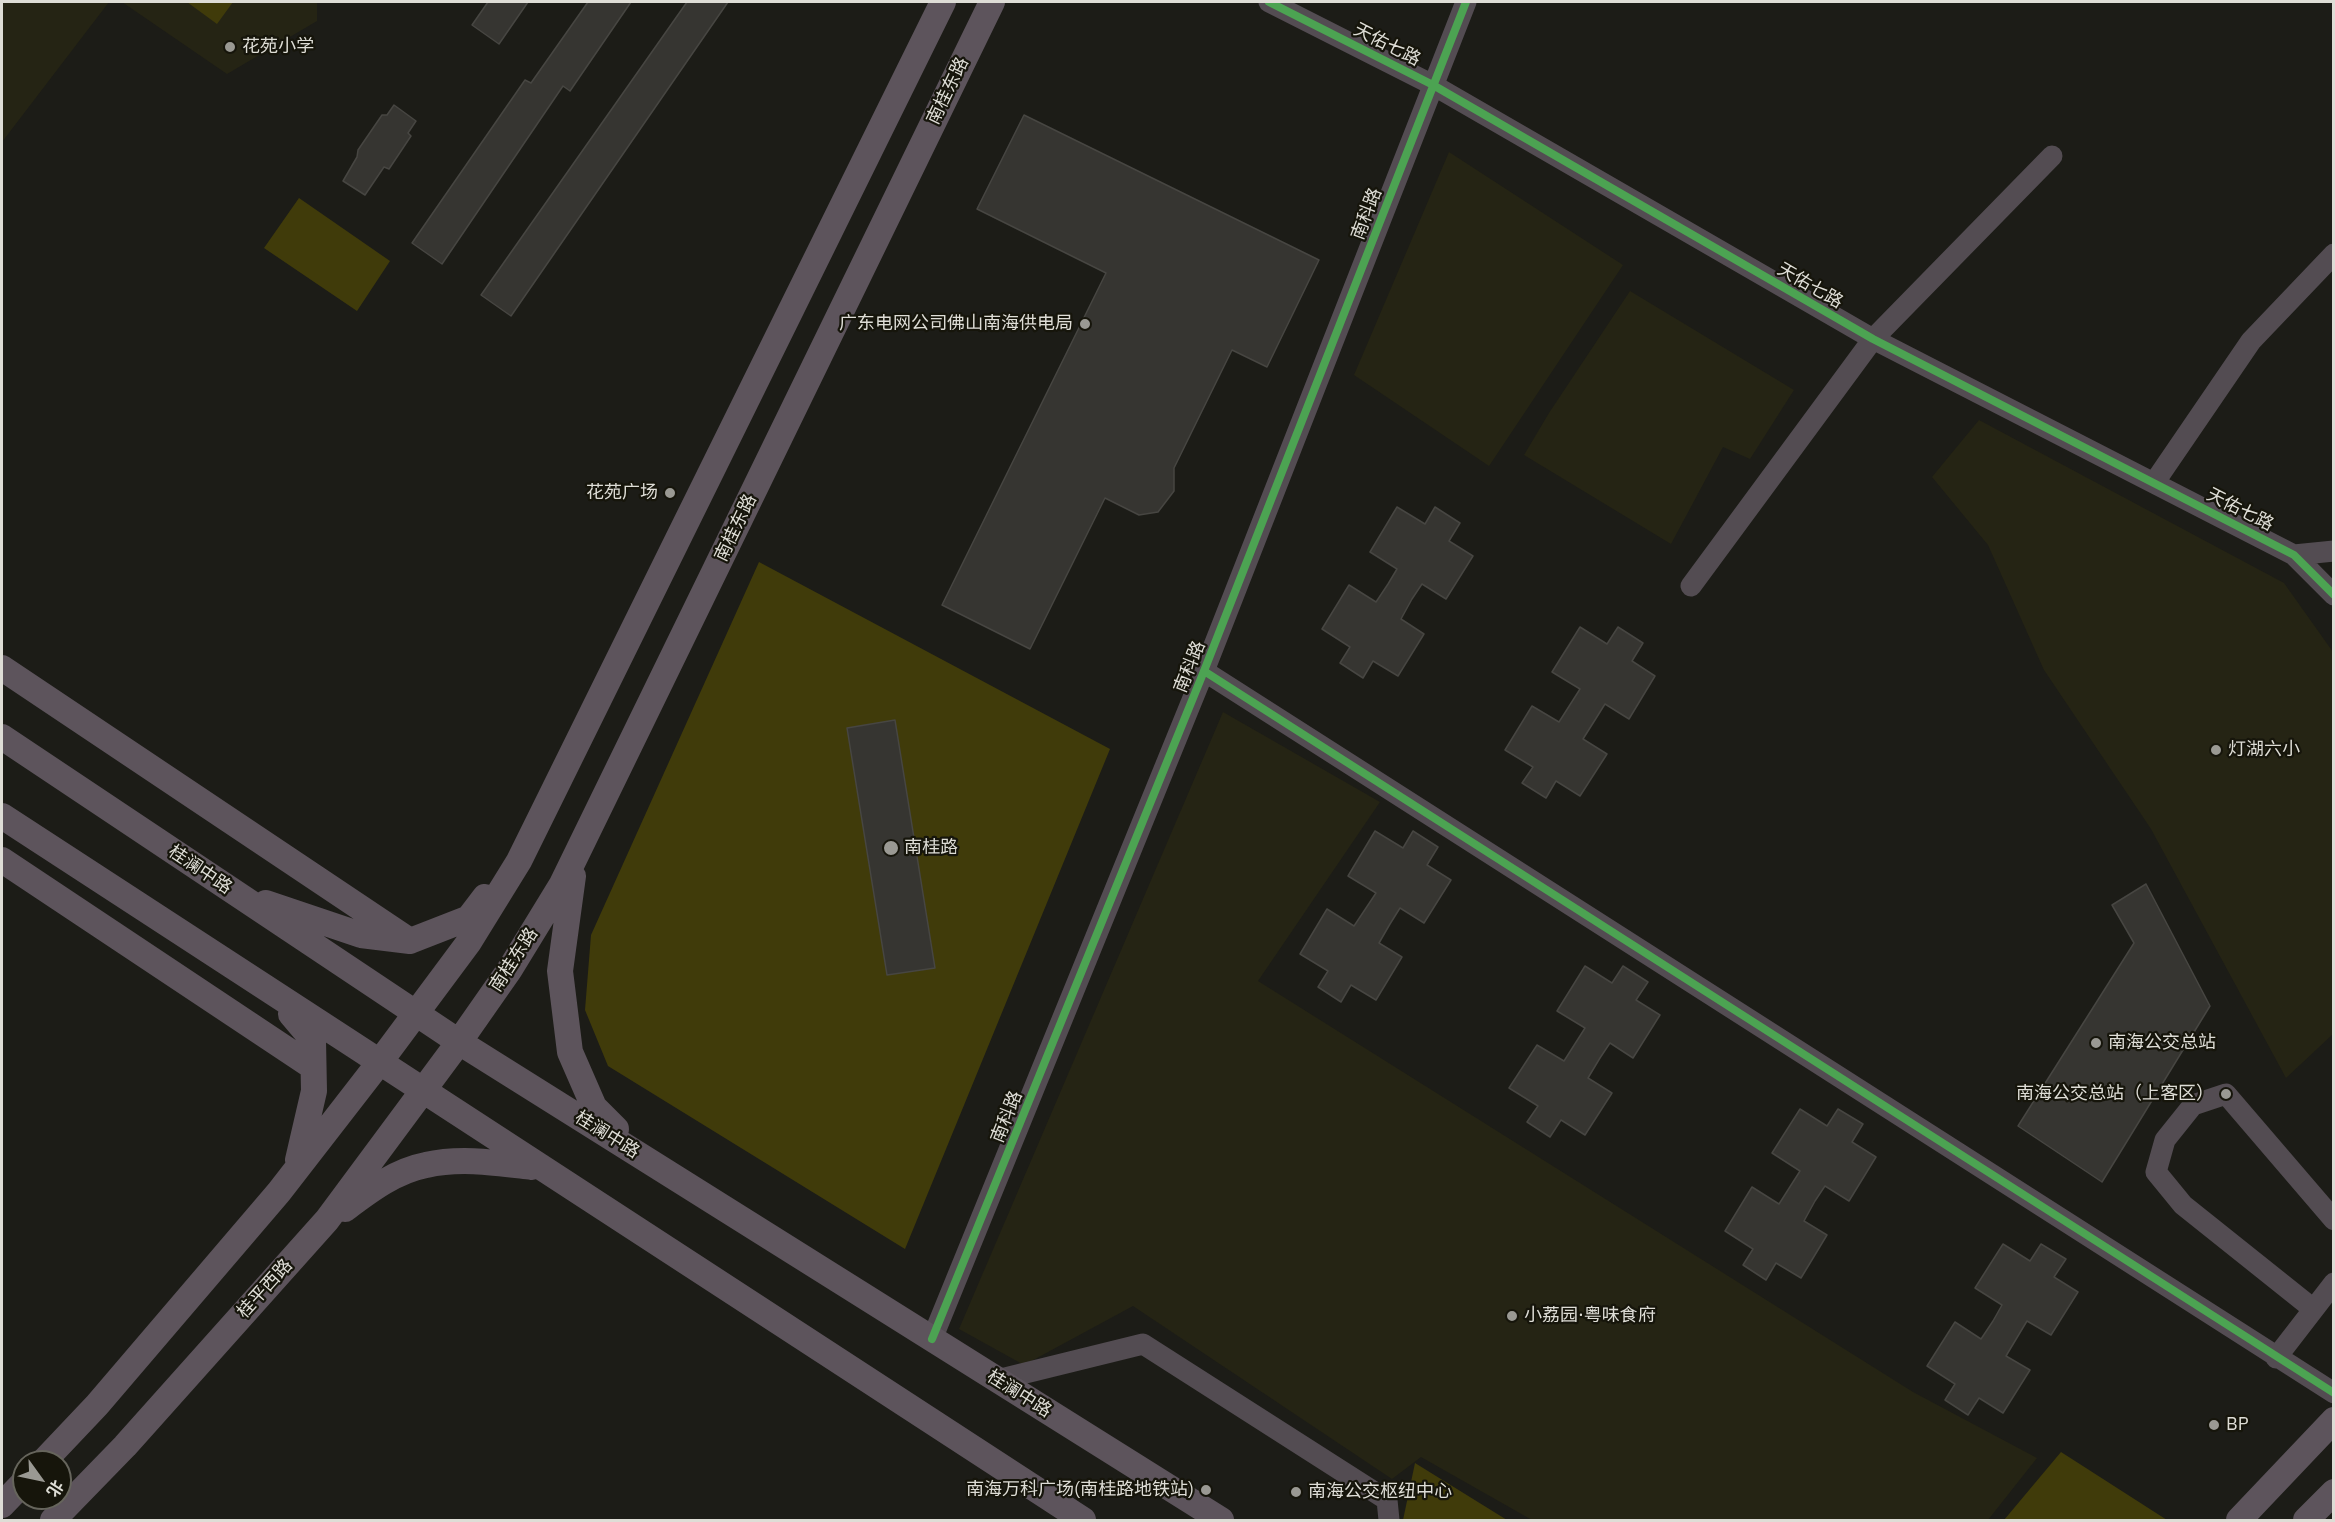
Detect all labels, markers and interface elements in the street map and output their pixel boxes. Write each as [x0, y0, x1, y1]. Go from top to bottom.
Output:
street label: 天佑七路 [1350, 19, 1424, 71]
place label: 花苑小学 [242, 36, 314, 58]
marker: 花苑小学 [223, 40, 237, 54]
street label: 南桂东路 [923, 54, 973, 128]
street label: 南科路 [1347, 185, 1387, 243]
street label: 天佑七路 [1773, 259, 1847, 313]
place label: 广东电网公司佛山南海供电局 [839, 313, 1073, 335]
marker: 广东电网公司佛山南海供电局 [1078, 317, 1092, 331]
place label: 花苑广场 [586, 482, 658, 504]
street label: 天佑七路 [2203, 484, 2277, 536]
marker: 花苑广场 [663, 486, 677, 500]
street label: 南桂东路 [711, 491, 761, 565]
street label: 南科路 [1170, 638, 1210, 696]
place label: 灯湖六小 [2228, 739, 2300, 761]
marker: 灯湖六小 [2209, 743, 2223, 757]
place label: 南桂路 [904, 837, 958, 859]
marker: 南桂路 [882, 839, 900, 857]
street label: 桂澜中路 [164, 841, 236, 899]
street label: 南桂东路 [485, 924, 543, 996]
place label: 南海公交总站 [2108, 1032, 2216, 1054]
marker: 南海公交总站 [2089, 1036, 2103, 1050]
place label: 南海公交总站（上客区） [2016, 1083, 2214, 1105]
marker: 南海公交总站（上客区） [2219, 1087, 2233, 1101]
street label: 南科路 [987, 1088, 1027, 1146]
street label: 桂澜中路 [571, 1107, 643, 1163]
street label: 桂平西路 [233, 1255, 297, 1323]
place label: 小荔园·粤味食府 [1524, 1305, 1656, 1327]
marker: 小荔园·粤味食府 [1505, 1309, 1519, 1323]
street label: 桂澜中路 [983, 1366, 1055, 1422]
place label: BP [2226, 1414, 2249, 1436]
marker: BP [2207, 1418, 2221, 1432]
north arrow [12, 1450, 72, 1510]
text: 北 [43, 1477, 68, 1501]
place label: 南海万科广场(南桂路地铁站) [966, 1479, 1194, 1501]
place label: 南海公交枢纽中心 [1308, 1481, 1452, 1503]
marker: 南海万科广场(南桂路地铁站) [1199, 1483, 1213, 1497]
marker: 南海公交枢纽中心 [1289, 1485, 1303, 1499]

